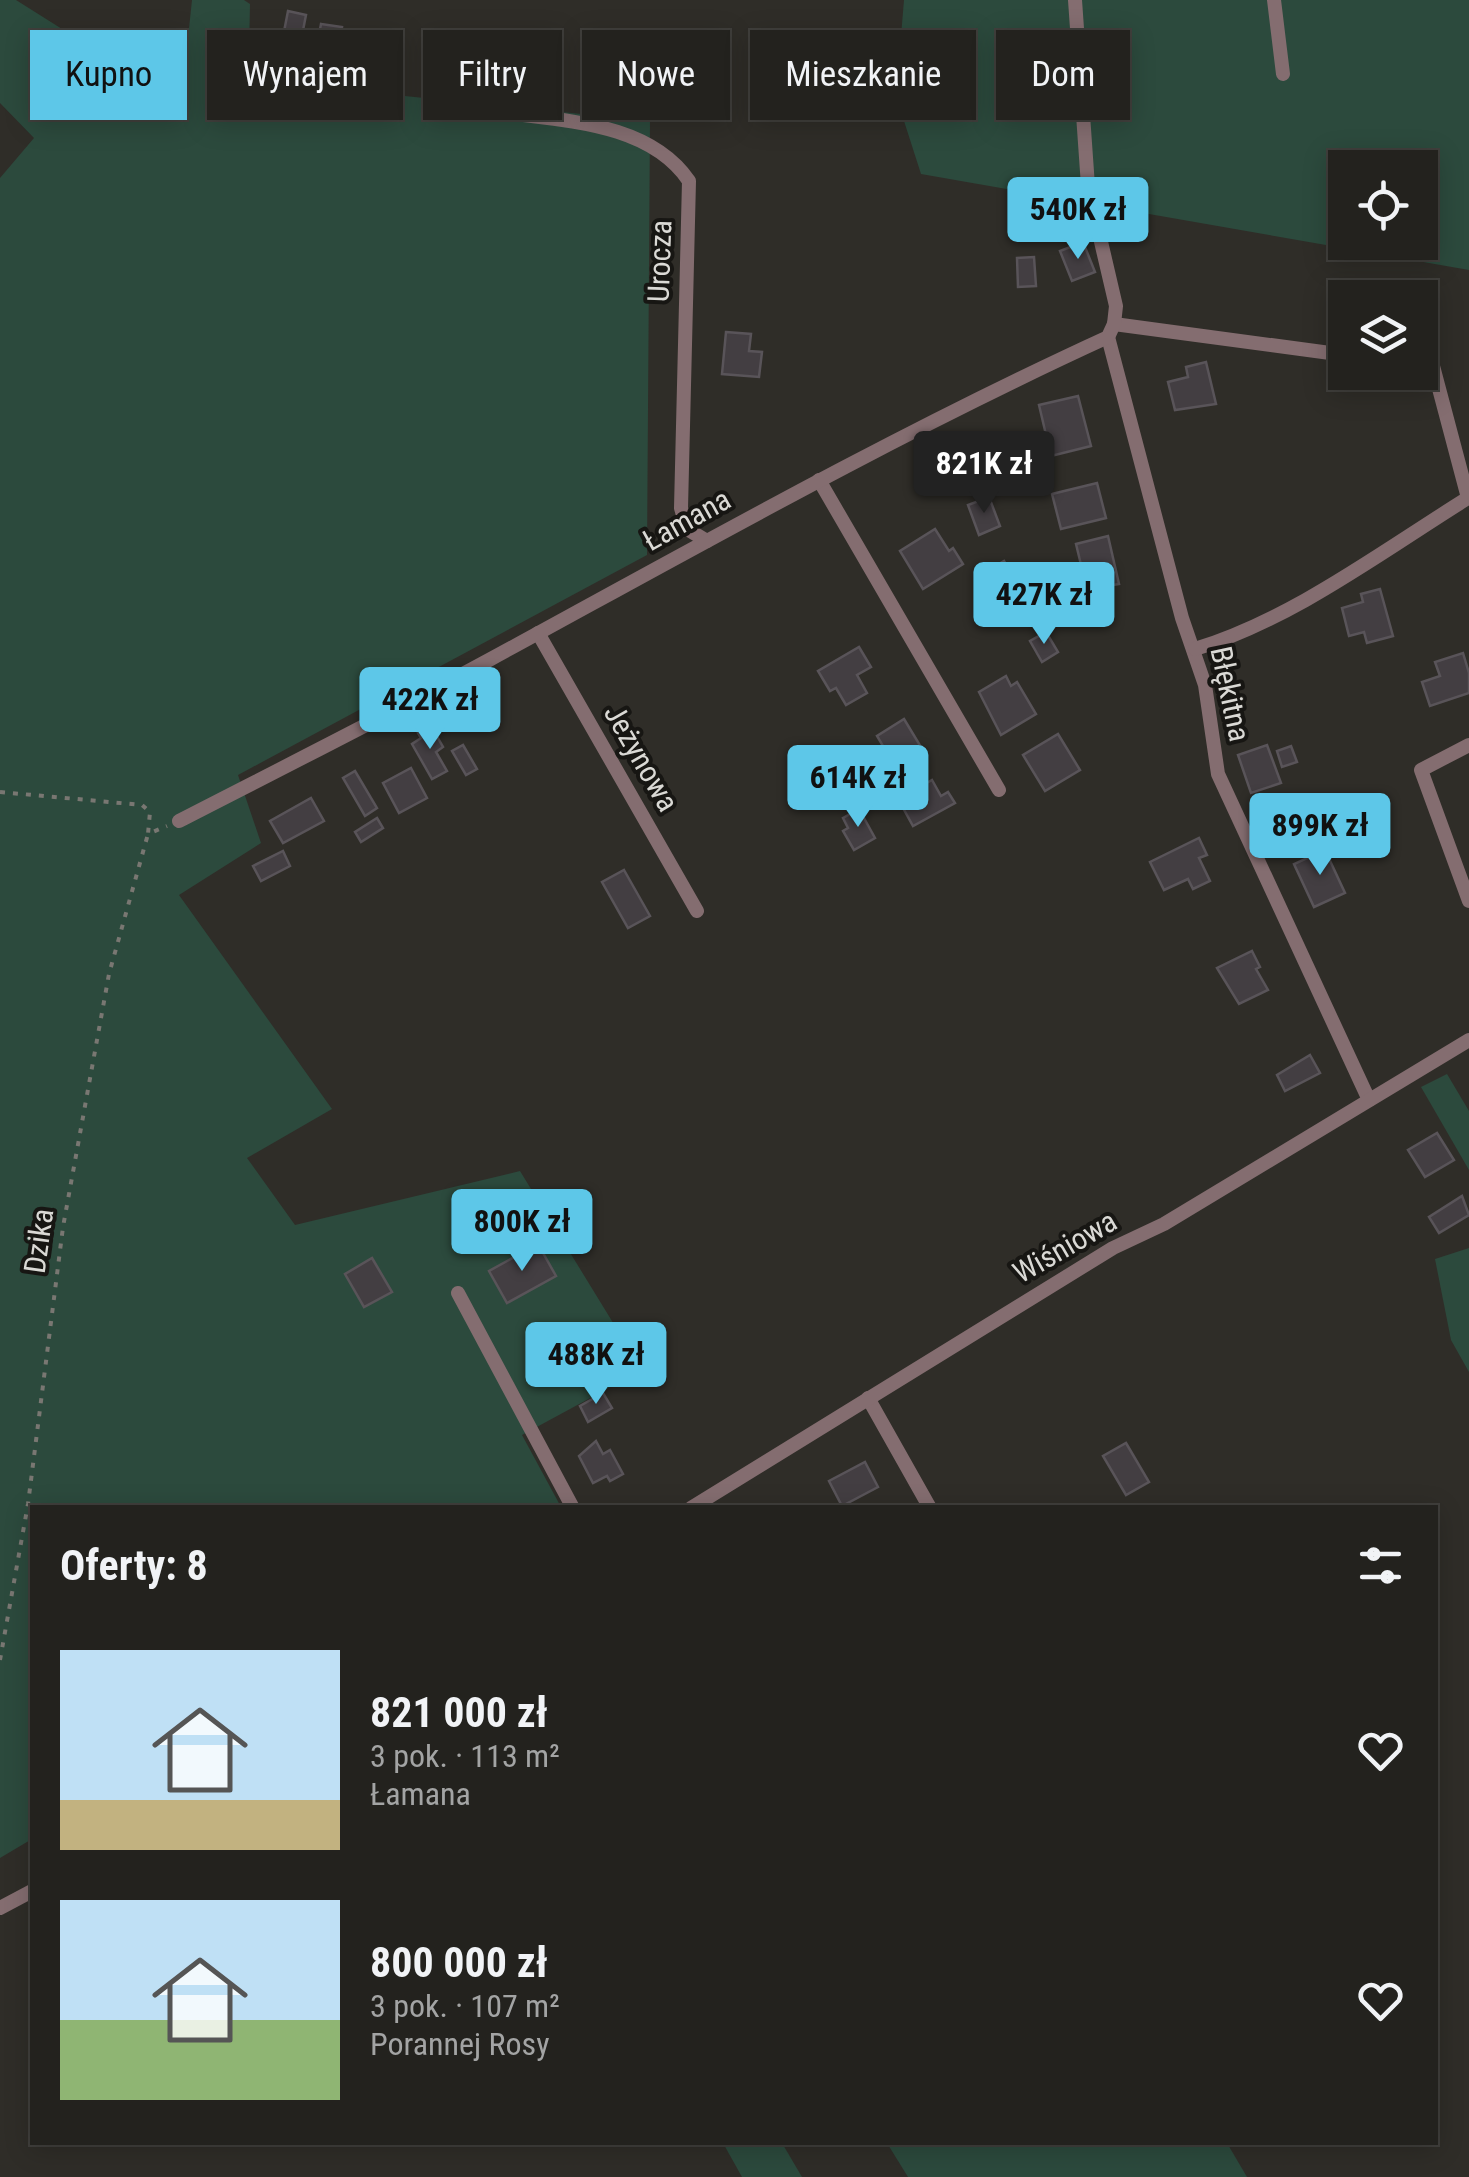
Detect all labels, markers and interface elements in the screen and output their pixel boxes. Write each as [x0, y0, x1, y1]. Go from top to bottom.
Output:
chip: Kupno [30, 30, 187, 120]
chip: Wynajem [207, 30, 403, 120]
chip: Filtry [423, 30, 562, 120]
chip: Nowe [582, 30, 730, 120]
chip: Mieszkanie [750, 30, 976, 120]
chip: Dom [996, 30, 1130, 120]
map controls [1328, 150, 1438, 390]
button: locate [1328, 150, 1438, 260]
pin: 540K zł [986, 177, 1170, 262]
text: 540K zł [1029, 190, 1127, 228]
street label: Urocza [641, 219, 678, 303]
button: layers [1328, 280, 1438, 390]
pin: 821K zł [892, 431, 1076, 516]
text: 821K zł [935, 444, 1033, 482]
street label: Łamana [637, 481, 737, 558]
pin: 427K zł [952, 562, 1136, 647]
text: 427K zł [995, 575, 1093, 613]
street label: Błękitna [1203, 643, 1258, 745]
pin: 422K zł [338, 667, 522, 752]
text: 422K zł [381, 680, 479, 718]
street label: Jeżynowa [597, 698, 686, 817]
pin: 614K zł [766, 745, 950, 830]
text: 614K zł [809, 758, 907, 796]
pin: 899K zł [1228, 793, 1412, 878]
text: 899K zł [1271, 806, 1369, 844]
pin: 800K zł [430, 1189, 614, 1274]
text: 800K zł [473, 1202, 571, 1240]
street label: Wiśniowa [1007, 1203, 1123, 1290]
street label: Dzika [17, 1206, 60, 1276]
pin: 488K zł [504, 1322, 688, 1407]
text: 488K zł [547, 1335, 645, 1373]
icon: filters [1353, 1538, 1408, 1593]
text: Oferty: 8 [60, 1541, 208, 1590]
text: 821 000 zł [370, 1688, 548, 1737]
icon: home [140, 1690, 260, 1810]
icon: heart [1353, 1723, 1408, 1778]
text: 3 pok. · 113 m² [370, 1737, 560, 1775]
text: Łamana [370, 1775, 471, 1813]
text: 800 000 zł [370, 1938, 548, 1987]
icon: home [140, 1940, 260, 2060]
icon: heart [1353, 1973, 1408, 2028]
text: 3 pok. · 107 m² [370, 1987, 560, 2025]
text: Porannej Rosy [370, 2025, 550, 2063]

